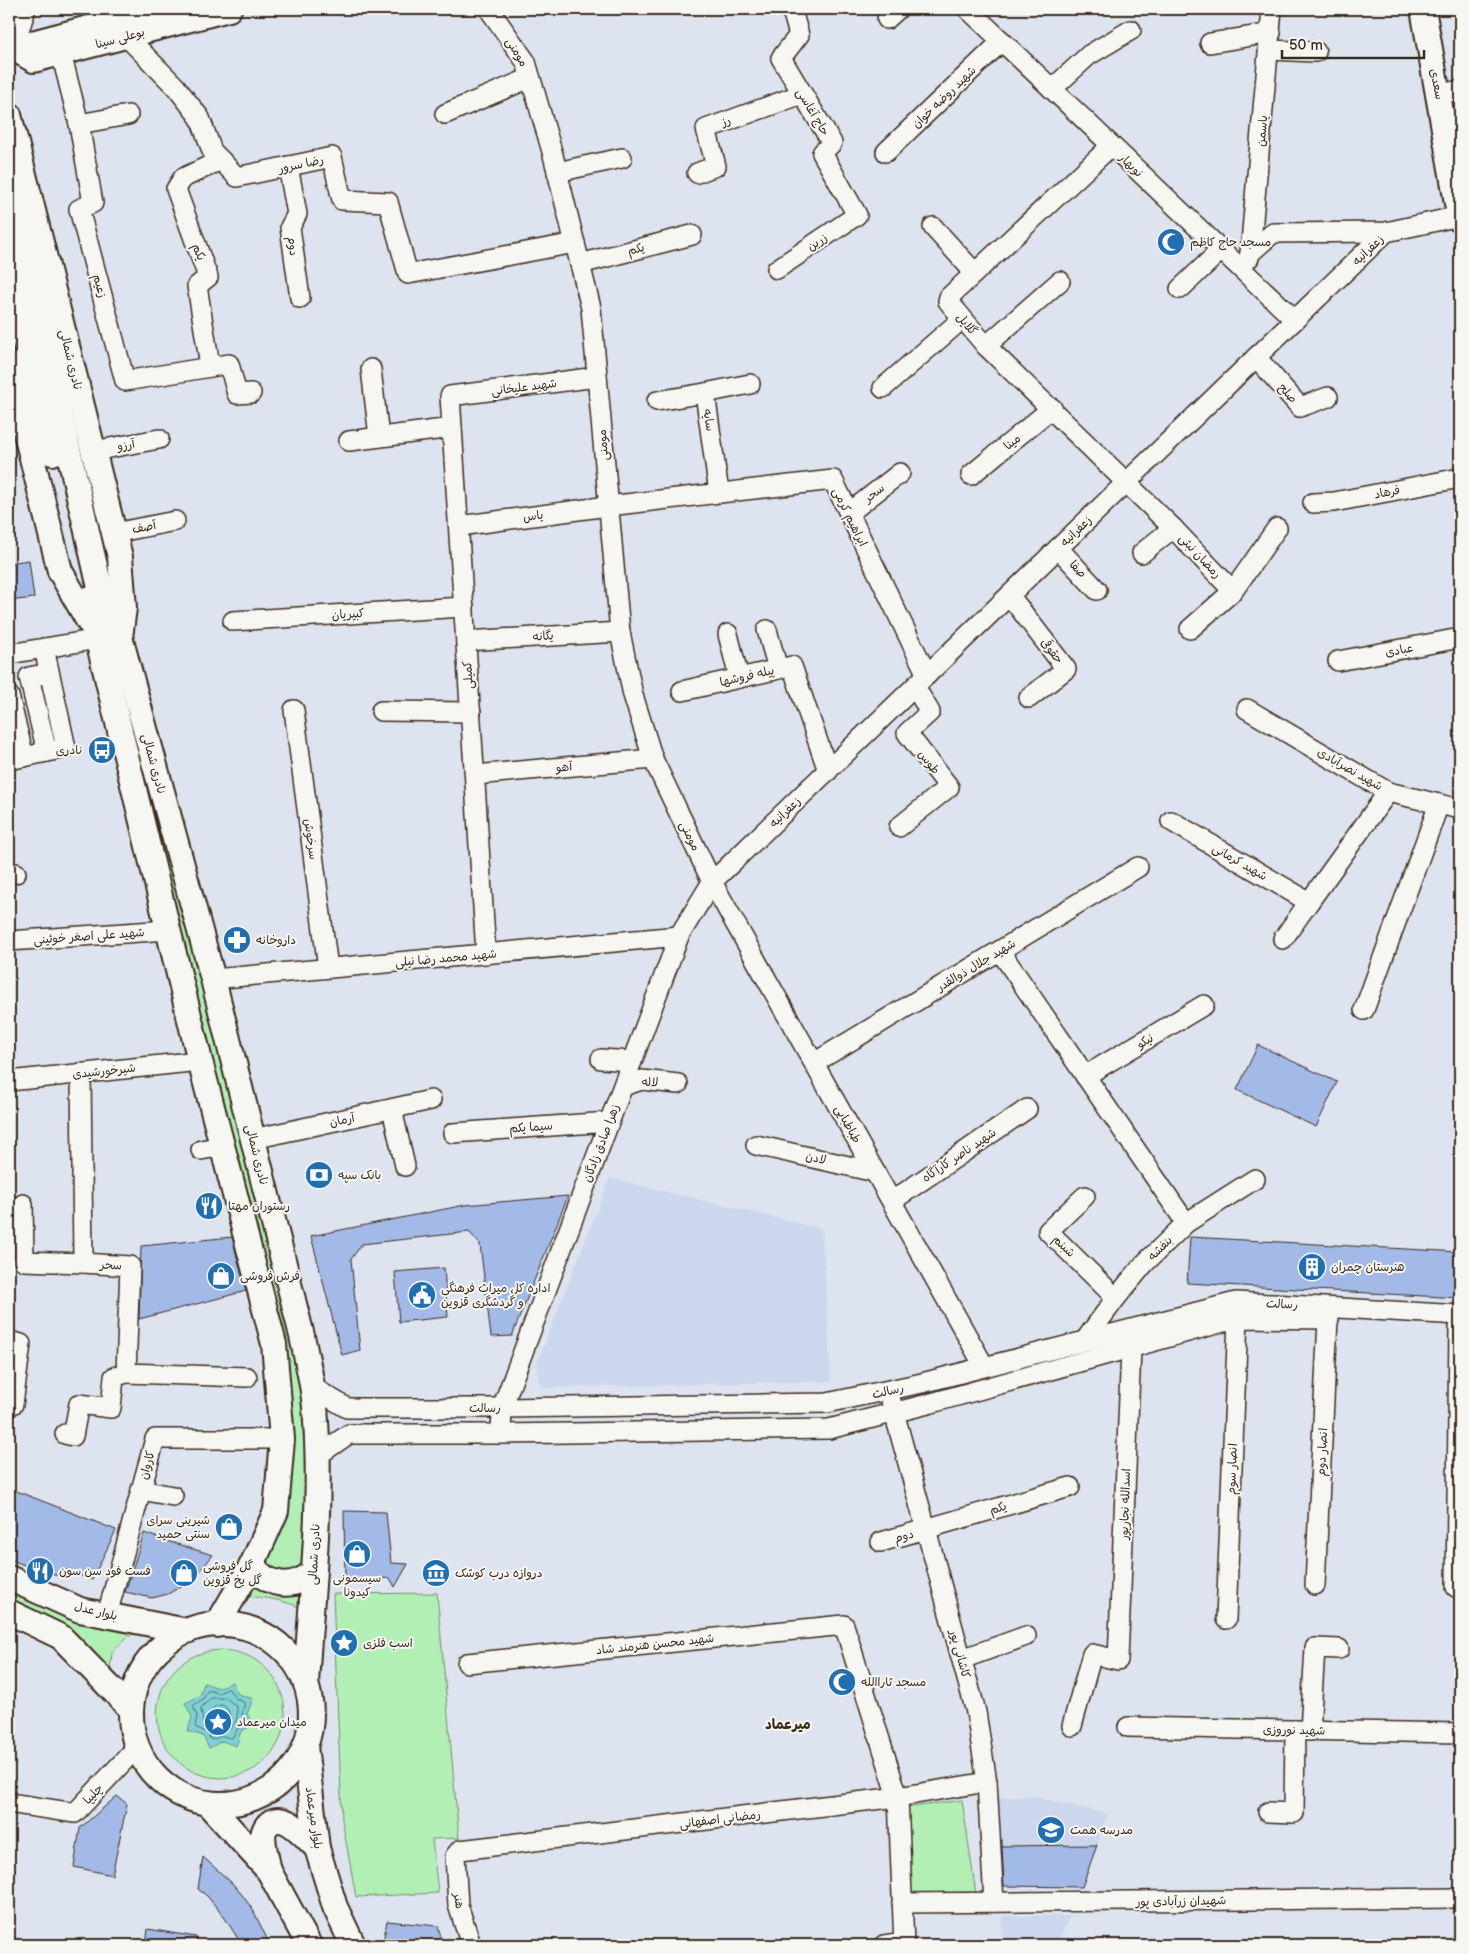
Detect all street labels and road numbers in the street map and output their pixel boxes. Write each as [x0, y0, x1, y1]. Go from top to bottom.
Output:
street label: بوعلی سینا [94, 25, 146, 52]
street label: مومنی [502, 35, 531, 70]
street label: شهید روضه خوان [909, 63, 980, 132]
street label: سعدی [1426, 67, 1447, 101]
street label: حاج آغاسی [792, 86, 832, 139]
street label: رز [718, 113, 733, 130]
street label: یاسمن [1254, 115, 1271, 147]
street label: نوبهار [1115, 150, 1146, 180]
street label: رضا سرور [276, 152, 325, 177]
street label: زرین [804, 230, 830, 255]
street label: زعفرانیه [1350, 232, 1387, 269]
street label: دوم [283, 235, 301, 257]
street label: یکم [626, 240, 647, 260]
street label: یکم [188, 242, 208, 263]
street label: زعیم [88, 273, 110, 300]
street label: گلایل [953, 310, 980, 339]
street label: نادری شمالی [56, 328, 85, 392]
street label: شهید علیخانی [490, 376, 558, 399]
street label: صلح [1274, 380, 1300, 407]
street label: سایه [700, 408, 717, 432]
street label: مومنی [595, 429, 612, 461]
street label: مینا [1001, 431, 1024, 454]
street label: آرزو [115, 436, 137, 455]
street label: سحر [860, 481, 888, 507]
street label: فرهاد [1373, 483, 1401, 502]
street label: ابراهیم کرمی [828, 485, 870, 550]
street label: یاس [522, 508, 544, 525]
street label: زعفرانیه [1058, 513, 1095, 550]
street label: آصف [131, 518, 158, 537]
street label: رمضان نبئی [1175, 531, 1224, 582]
street label: صفا [1066, 557, 1090, 581]
street label: کبیریان [331, 606, 365, 623]
street label: یگانه [532, 628, 554, 645]
street label: حقوقی [1037, 636, 1066, 667]
street label: عبادی [1384, 640, 1414, 661]
street label: کمیلی [460, 660, 477, 690]
street label: پیله فروشها [718, 663, 776, 690]
street label: نادری شمالی [138, 732, 169, 796]
street label: شهید نصرآبادی [1314, 745, 1385, 794]
street label: طوس [914, 747, 943, 777]
street label: آهو [554, 759, 574, 776]
street label: زعفرانیه [767, 794, 804, 831]
street label: سرخوش [300, 818, 321, 860]
street label: مومنی [676, 819, 703, 854]
street label: شهید کرمانی [1210, 841, 1270, 884]
street label: شهید علی اصغر خوئینی [33, 925, 145, 948]
street label: شهید جلال ذوالقدر [933, 936, 1019, 995]
street label: شهید محمد رضا نیلی [395, 947, 497, 970]
street label: نیکو [1133, 1031, 1156, 1053]
street label: شیرخورشیدی [72, 1061, 137, 1082]
street label: لاله [641, 1075, 659, 1090]
street label: زهرا صادق زادگان [580, 1102, 623, 1184]
street label: طباطبایی [831, 1103, 864, 1146]
street label: آرمان [328, 1110, 357, 1130]
street label: سیما یکم [509, 1118, 553, 1138]
street label: نادری شمالی [242, 1123, 271, 1187]
street label: شهید ناصر کارآگاه [919, 1125, 999, 1186]
street label: لادن [804, 1149, 828, 1168]
street label: شبنم [1049, 1232, 1078, 1261]
street label: بنفشه [1145, 1233, 1176, 1264]
street label: سحر [99, 1257, 122, 1274]
street label: رسالت [1265, 1296, 1298, 1313]
street label: رسالت [871, 1381, 906, 1402]
street label: رسالت [469, 1401, 501, 1416]
street label: انصار دوم [1314, 1427, 1332, 1477]
street label: انصار سوم [1224, 1443, 1242, 1495]
street label: کاروان [136, 1449, 159, 1481]
street label: اسدالله نجارپور [1117, 1468, 1134, 1541]
street label: یکم [988, 1499, 1009, 1519]
street label: نادری شمالی [305, 1523, 324, 1585]
street label: دوم [893, 1527, 916, 1547]
street label: بلوار عدل [73, 1599, 119, 1624]
street label: کاشانی پور [946, 1627, 973, 1680]
street label: شهید محسن هنرمند شاد [595, 1631, 715, 1658]
street label: شهید نوروزی [1263, 1722, 1325, 1739]
street label: چلیپا [80, 1781, 107, 1808]
street label: بلوار میرعماد [302, 1786, 325, 1850]
street label: رمضانی اصفهانی [679, 1807, 761, 1832]
street label: هنر [450, 1891, 467, 1910]
street label: شهیدان زرآبادی پور [1135, 1893, 1226, 1910]

